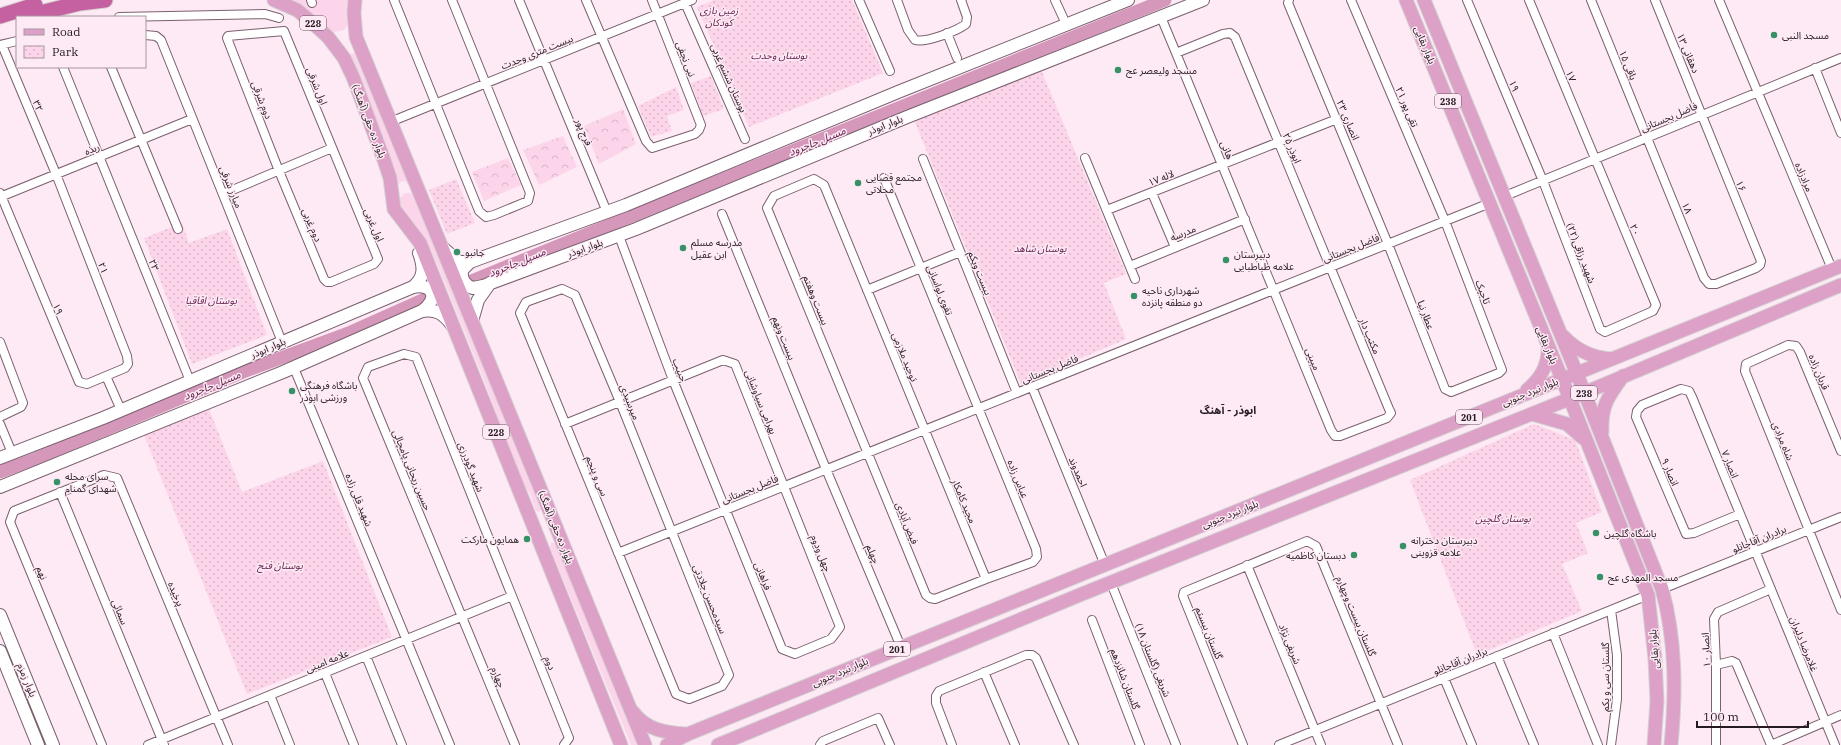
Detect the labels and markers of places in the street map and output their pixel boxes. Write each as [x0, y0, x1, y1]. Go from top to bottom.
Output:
place label: مسجد النبی [1782, 29, 1829, 42]
marker: مسجد النبی [1769, 30, 1779, 40]
place label: مسجد ولیعصر عج [1126, 64, 1197, 78]
marker: مسجد ولیعصر عج [1113, 65, 1123, 75]
place label: مجتمع قضایی محلاتی [866, 171, 922, 196]
marker: مجتمع قضایی محلاتی [853, 178, 863, 188]
place label: مدرسه مسلم ابن عقیل [691, 236, 742, 261]
marker: مدرسه مسلم ابن عقیل [678, 243, 688, 253]
place label: جانبو [465, 246, 485, 259]
marker: جانبو [452, 247, 462, 257]
place label: دبیرستان علامه طباطبایی [1234, 248, 1294, 273]
marker: دبیرستان علامه طباطبایی [1221, 255, 1231, 265]
place label: شهرداری ناحیه دو منطقه پانزده [1142, 284, 1203, 309]
marker: شهرداری ناحیه دو منطقه پانزده [1129, 291, 1139, 301]
place label: باشگاه فرهنگی ورزشی ابوذر [299, 379, 358, 404]
marker: باشگاه فرهنگی ورزشی ابوذر [287, 386, 297, 396]
place label: سرای محله شهدای گمنام [65, 470, 117, 497]
marker: سرای محله شهدای گمنام [52, 477, 62, 487]
place label: باشگاه گلچین [1604, 527, 1657, 540]
marker: باشگاه گلچین [1591, 528, 1601, 538]
place label: همایون مارکت [461, 533, 519, 546]
marker: همایون مارکت [522, 534, 532, 544]
place label: دبیرستان دخترانه علامه قزوینی [1411, 534, 1478, 559]
marker: دبیرستان دخترانه علامه قزوینی [1398, 541, 1408, 551]
place label: دبستان کاظمیه [1286, 549, 1346, 562]
marker: دبستان کاظمیه [1349, 550, 1359, 560]
place label: مسجد المهدی عج [1608, 571, 1678, 585]
marker: مسجد المهدی عج [1595, 572, 1605, 582]

